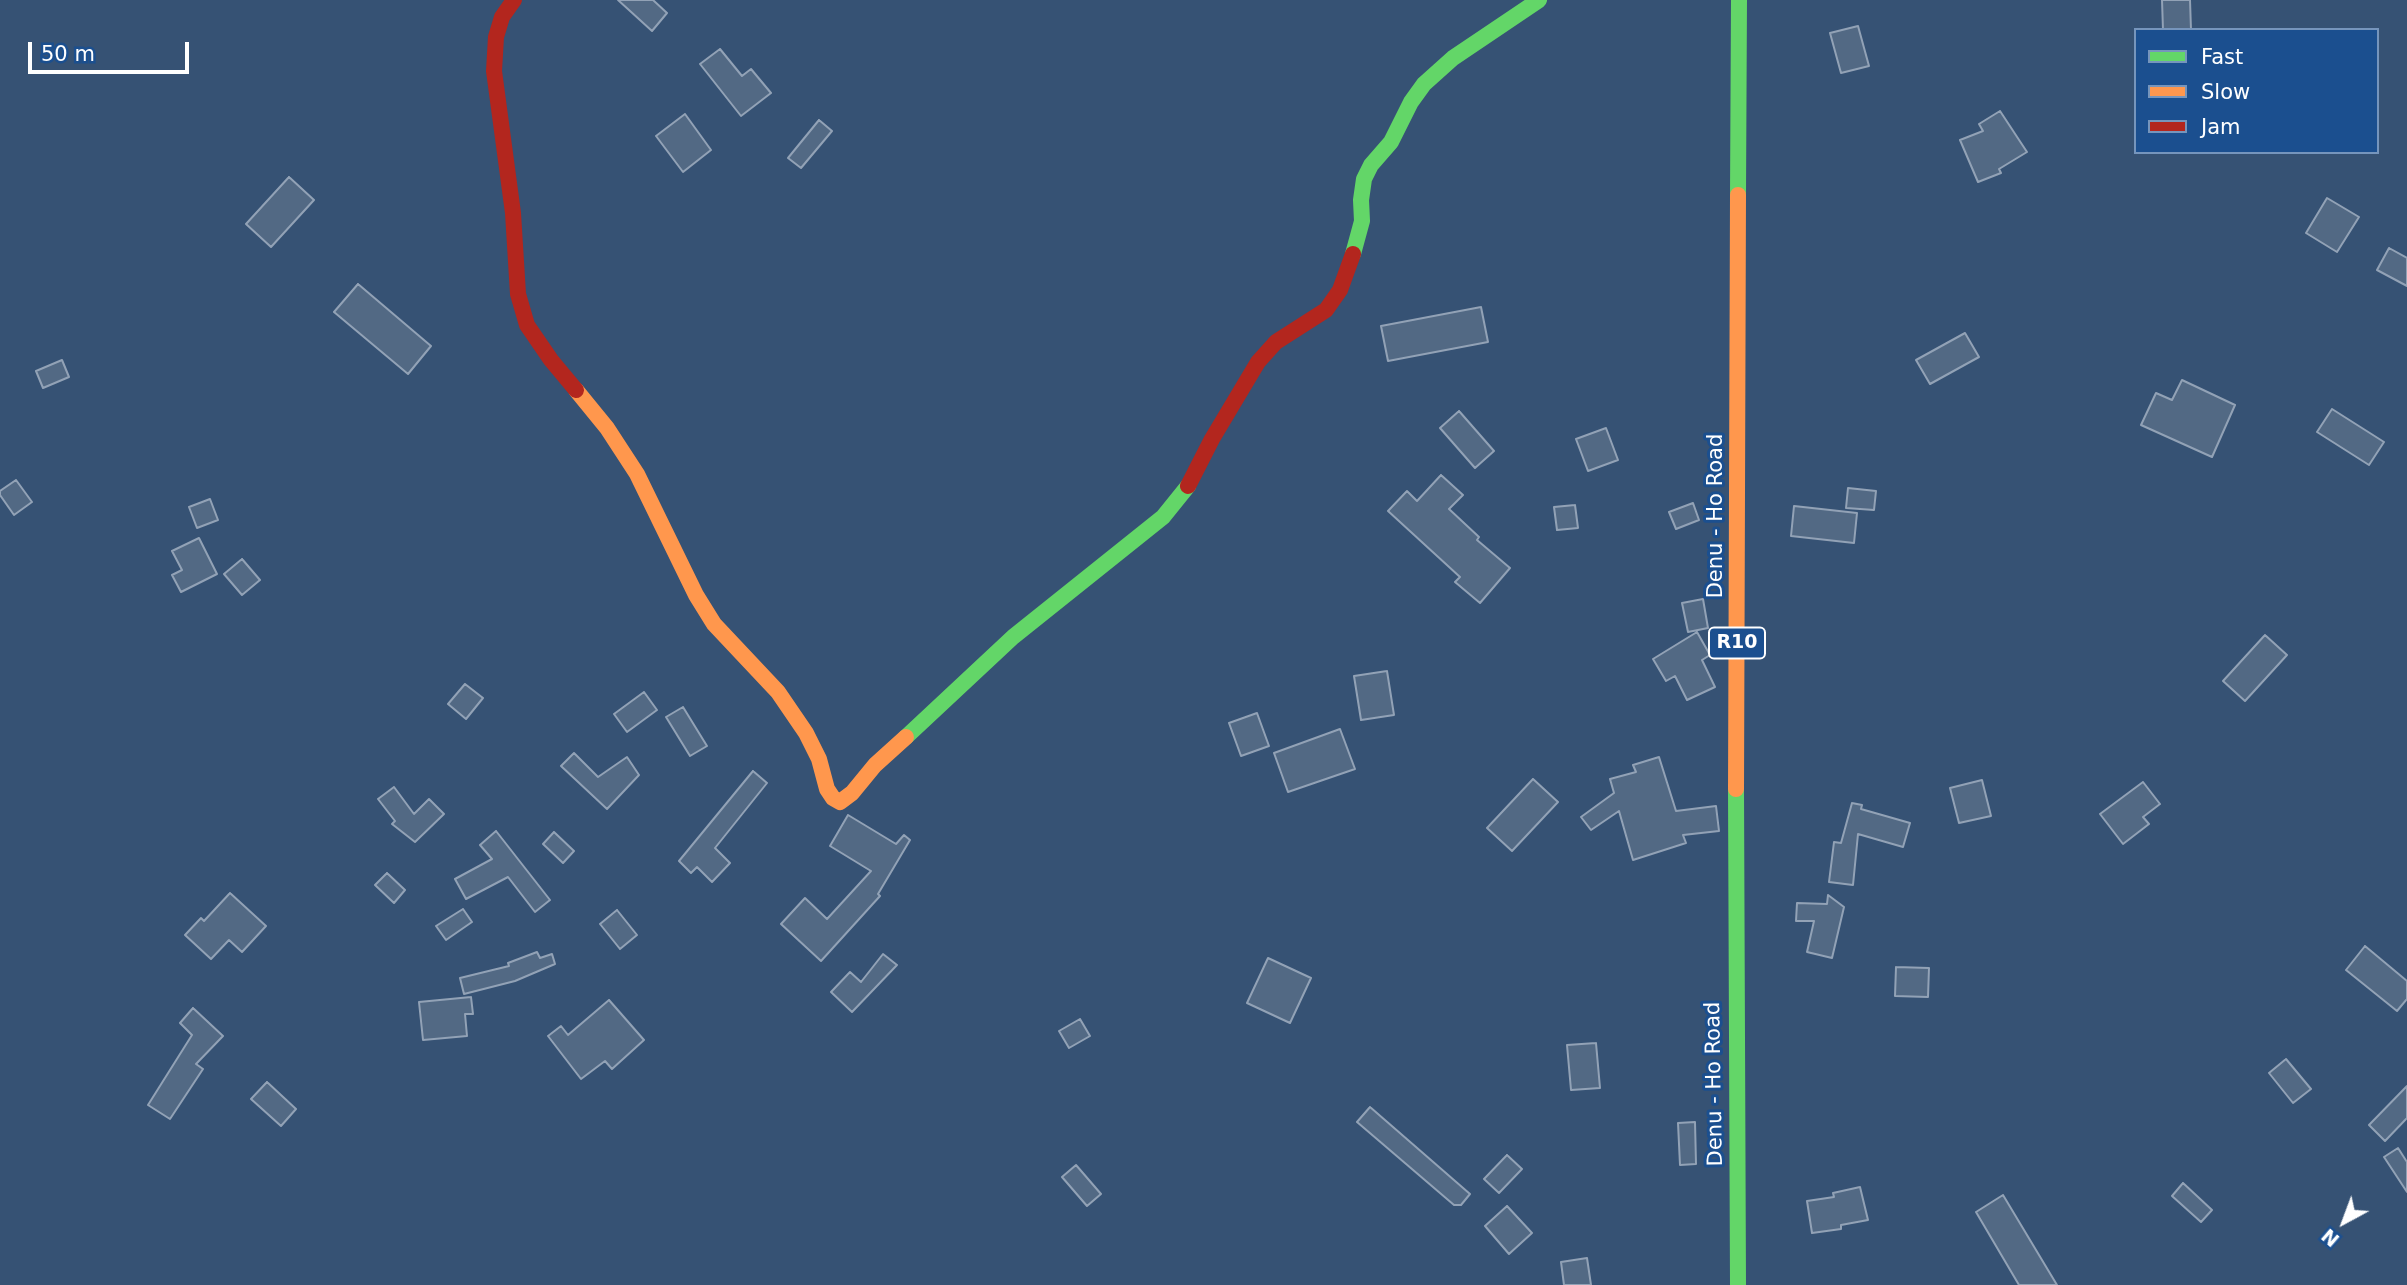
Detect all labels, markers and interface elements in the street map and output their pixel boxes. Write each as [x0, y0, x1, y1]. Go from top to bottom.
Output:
scale bar [32, 28, 192, 72]
legend [2134, 28, 2379, 154]
text: 50 m [41, 42, 95, 66]
text: Fast [2201, 45, 2243, 69]
text: Slow [2201, 80, 2250, 104]
text: Jam [2201, 115, 2241, 139]
street label: Denu - Ho Road [1704, 434, 1730, 598]
road number: R10 [1709, 628, 1765, 658]
street label: Denu - Ho Road [1701, 1001, 1729, 1167]
north arrow [2309, 1187, 2379, 1257]
text: N [2317, 1224, 2343, 1251]

